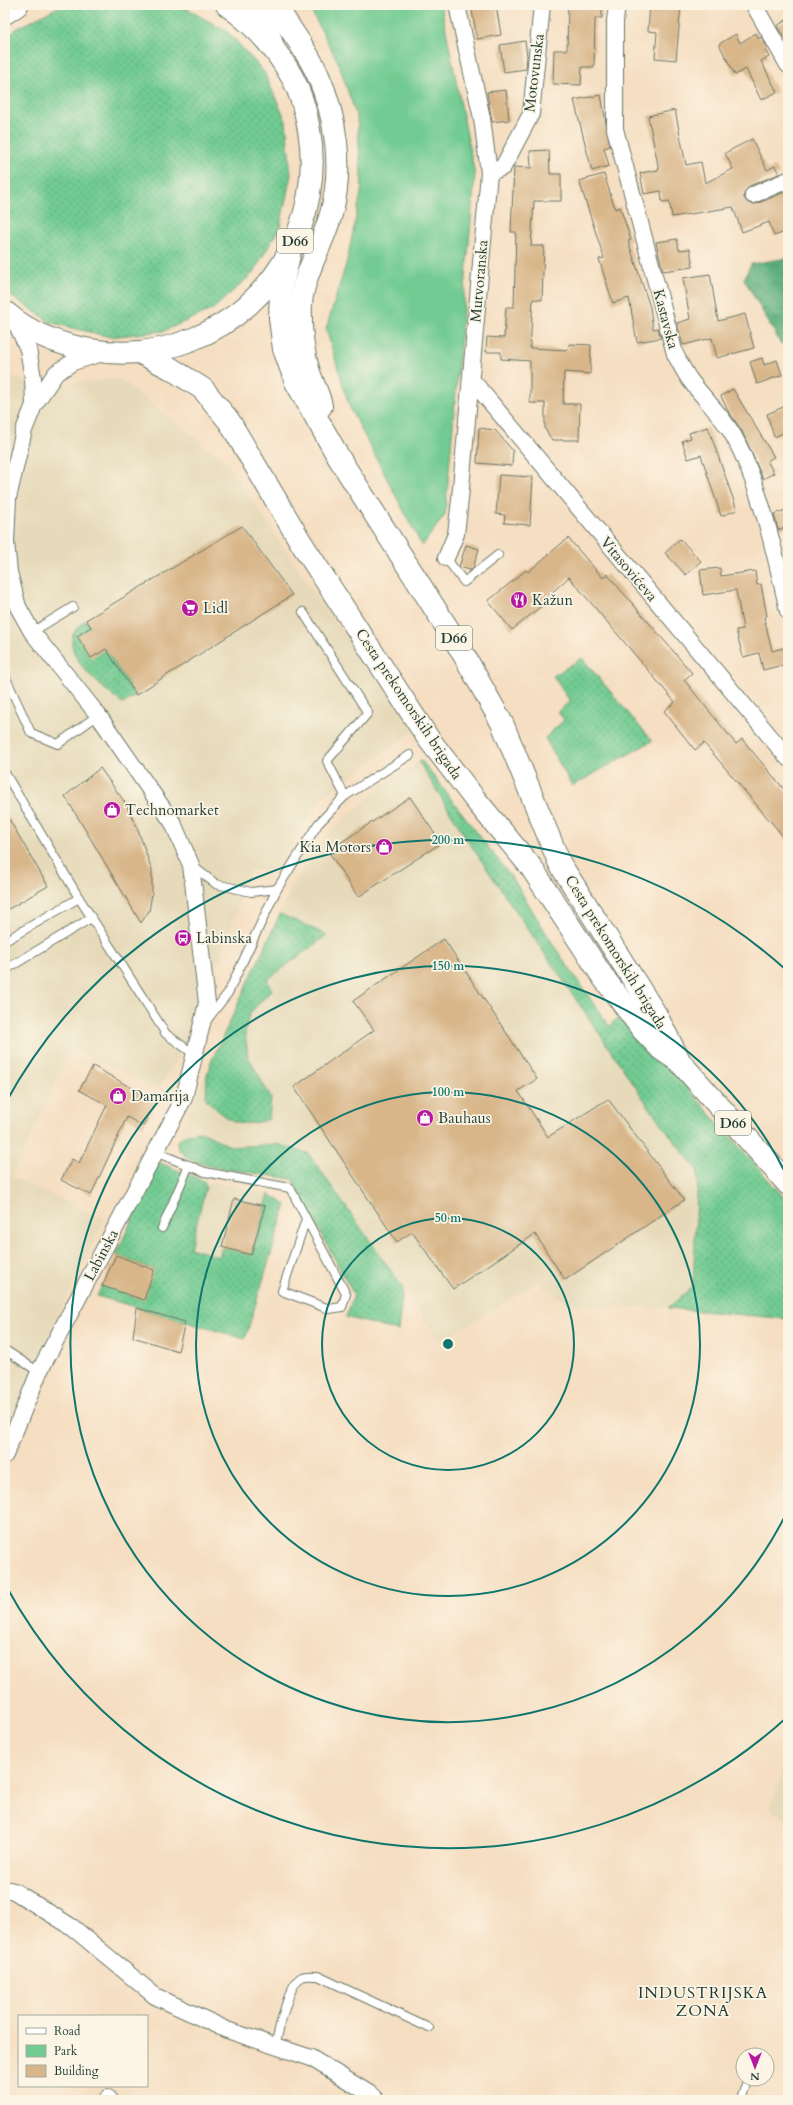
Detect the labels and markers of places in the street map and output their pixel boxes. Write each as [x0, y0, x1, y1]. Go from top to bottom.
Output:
restaurant icon: Kažun [509, 590, 529, 610]
place label: Kažun [532, 590, 574, 610]
supermarket icon: Lidl [180, 598, 200, 618]
place label: Lidl [203, 598, 228, 618]
shop icon: Technomarket [102, 800, 122, 820]
place label: Technomarket [125, 800, 219, 820]
place label: Kia Motors [300, 837, 371, 857]
shop icon: Kia Motors [374, 837, 394, 857]
bus stop icon: Labinska [173, 928, 193, 948]
place label: Labinska [196, 928, 252, 948]
shop icon: Damarija [108, 1086, 128, 1106]
place label: Damarija [131, 1086, 190, 1106]
shop icon: Bauhaus [415, 1108, 435, 1128]
place label: Bauhaus [438, 1108, 491, 1128]
centre of rings [441, 1337, 455, 1351]

